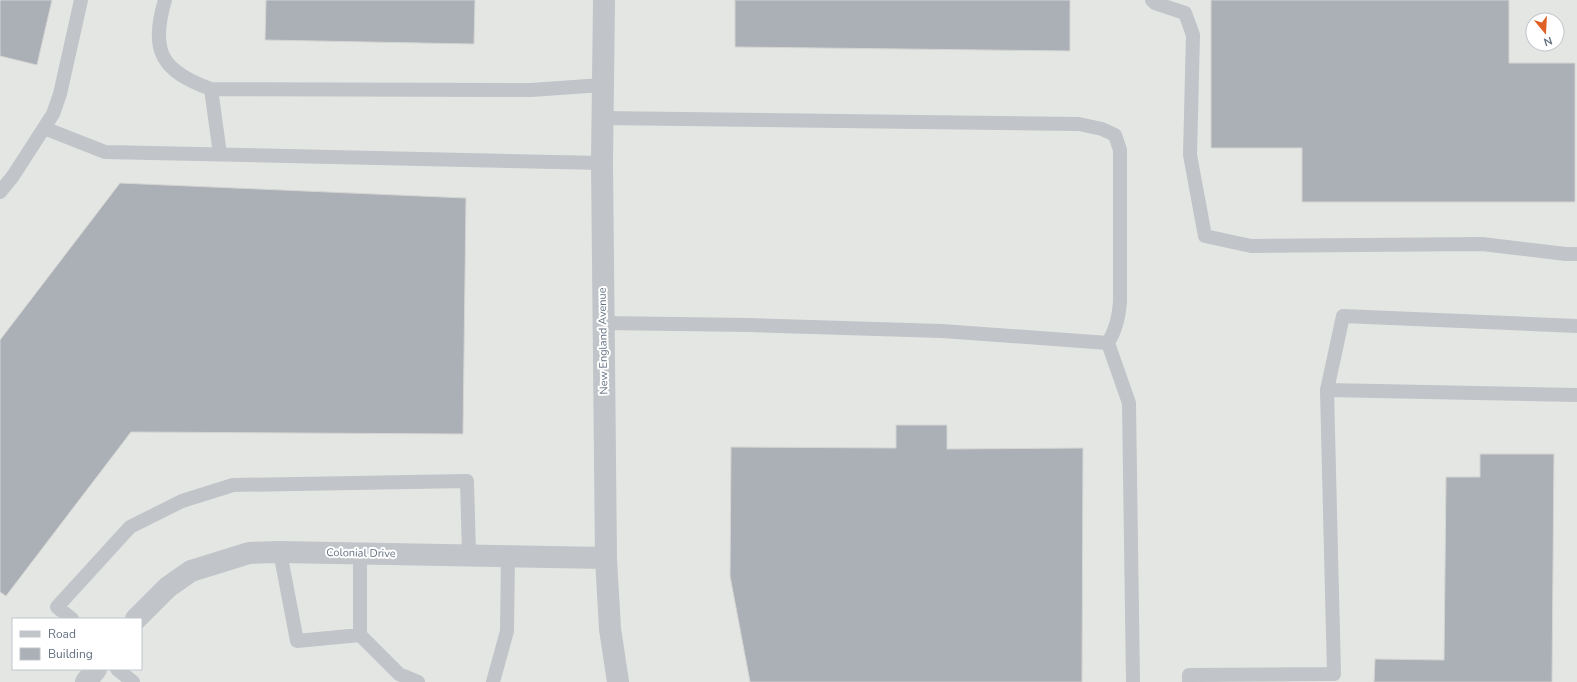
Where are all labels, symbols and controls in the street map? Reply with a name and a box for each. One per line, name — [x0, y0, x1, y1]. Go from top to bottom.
north arrow — [1525, 12, 1565, 52]
text: N — [1542, 33, 1554, 49]
street label: New England Avenue — [595, 287, 611, 395]
street label: Colonial Drive — [326, 545, 396, 561]
legend — [12, 618, 142, 670]
text: Road — [48, 626, 76, 642]
text: Building — [48, 646, 93, 662]

